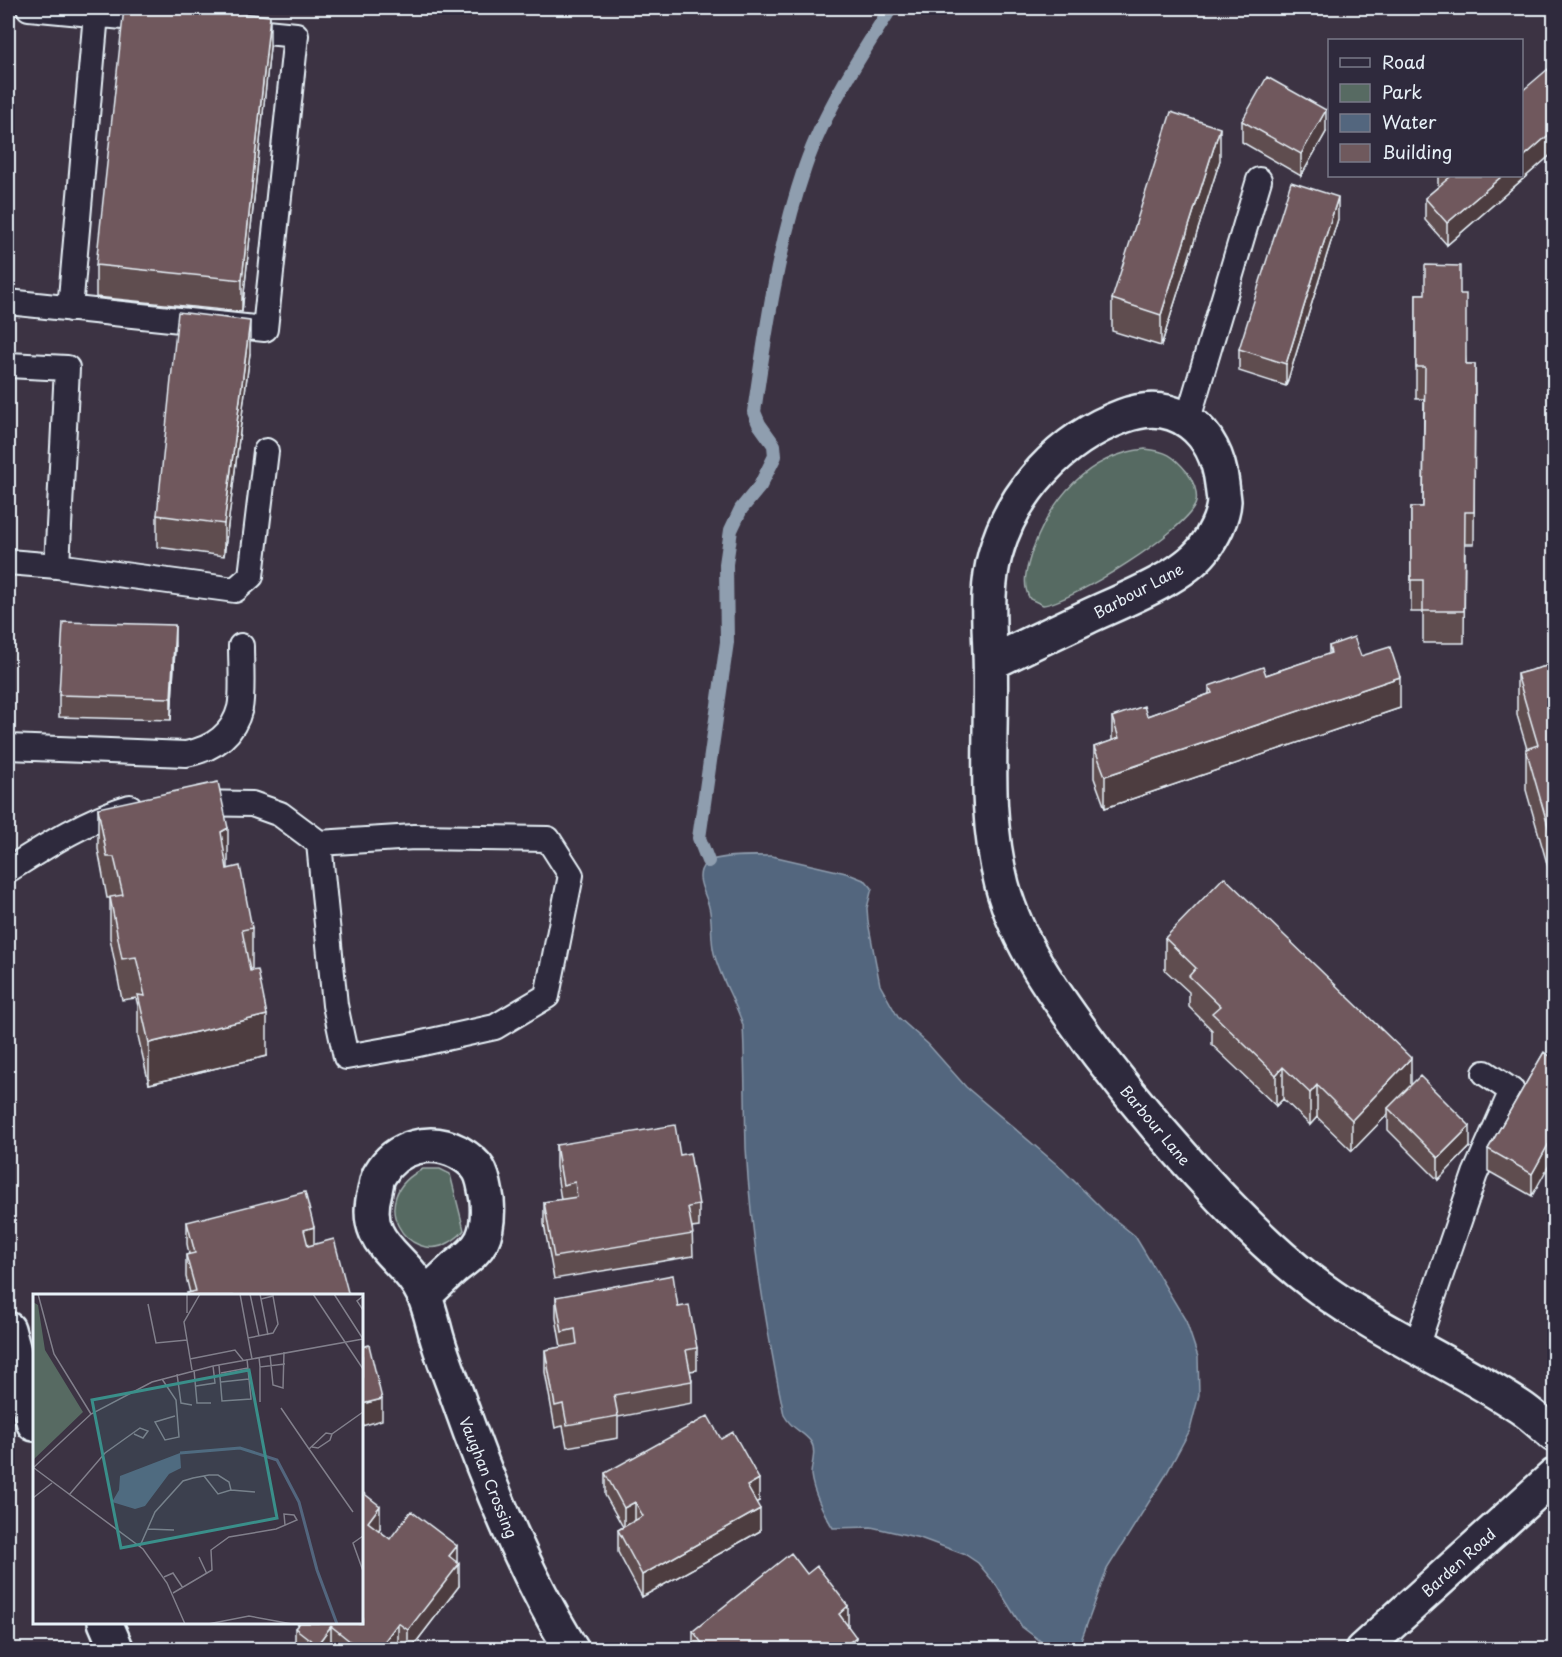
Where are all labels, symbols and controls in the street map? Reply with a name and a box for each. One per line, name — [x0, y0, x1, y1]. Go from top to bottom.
legend — [1328, 39, 1523, 177]
text: Road — [1382, 48, 1426, 75]
text: Park — [1382, 78, 1422, 105]
text: Water — [1382, 108, 1437, 135]
text: Building — [1382, 138, 1452, 165]
street label: Barbour Lane — [1089, 557, 1187, 623]
street label: Barbour Lane — [1115, 1080, 1197, 1170]
inset map — [33, 1294, 363, 1624]
street label: Vaughan Crossing — [454, 1413, 524, 1541]
street label: Barden Road — [1416, 1522, 1500, 1602]

